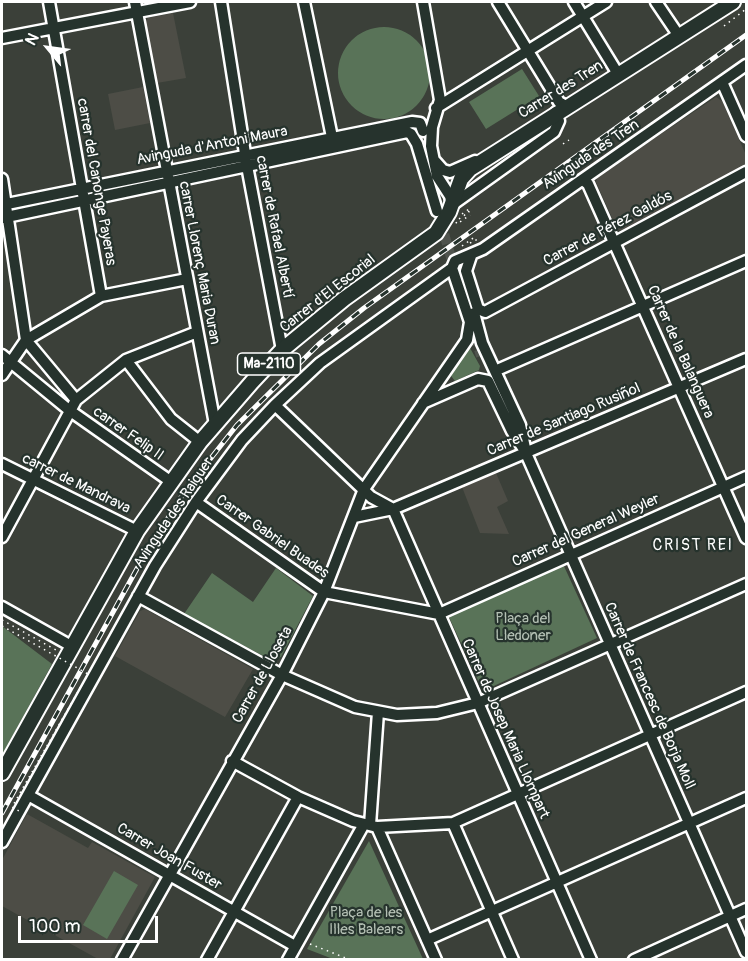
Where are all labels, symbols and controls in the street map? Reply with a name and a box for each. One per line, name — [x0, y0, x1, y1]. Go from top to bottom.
north arrow — [18, 18, 78, 78]
text: N — [21, 30, 44, 49]
street label: Carrer des Tren — [516, 57, 606, 123]
street label: carrer del Canonge Payeras — [72, 97, 120, 267]
street label: Avinguda des Tren — [539, 116, 643, 194]
street label: Avinguda d'Antoni Maura — [135, 123, 289, 169]
street label: carrer de Rafael Albertí — [251, 154, 297, 300]
street label: carrer Llorenç Maria Duran — [174, 180, 224, 346]
street label: Carrer de Pérez Galdós — [541, 187, 675, 271]
street label: Carrer d'El Escorial — [277, 251, 379, 337]
street label: Carrer de la Balanguera — [643, 283, 717, 421]
road number: Ma-2110 — [238, 353, 300, 375]
street label: Carrer de Santiago Rusiñol — [485, 380, 643, 460]
street label: carrer Felip II — [89, 403, 167, 465]
street label: carrer de Mandrava — [19, 450, 133, 518]
street label: Avinguda des Raiguer — [130, 454, 218, 572]
street label: Carrer del General Weyler — [510, 490, 662, 572]
street label: Carrer Gabriel Buades — [212, 491, 332, 583]
district label: CRIST REI — [653, 536, 733, 556]
street label: Carrer de Francesc de Borja Moll — [600, 600, 698, 792]
park label: Plaça del Lledoner — [495, 610, 551, 645]
street label: Carrer de Lloseta — [229, 623, 297, 727]
street label: Carrer de Josep Maria Llompart — [457, 636, 553, 822]
street label: Carrer Joan Fuster — [113, 820, 225, 894]
scale bar — [21, 904, 160, 942]
park label: Plaça de les Illes Balears — [329, 904, 403, 939]
text: 100 m — [29, 915, 81, 938]

